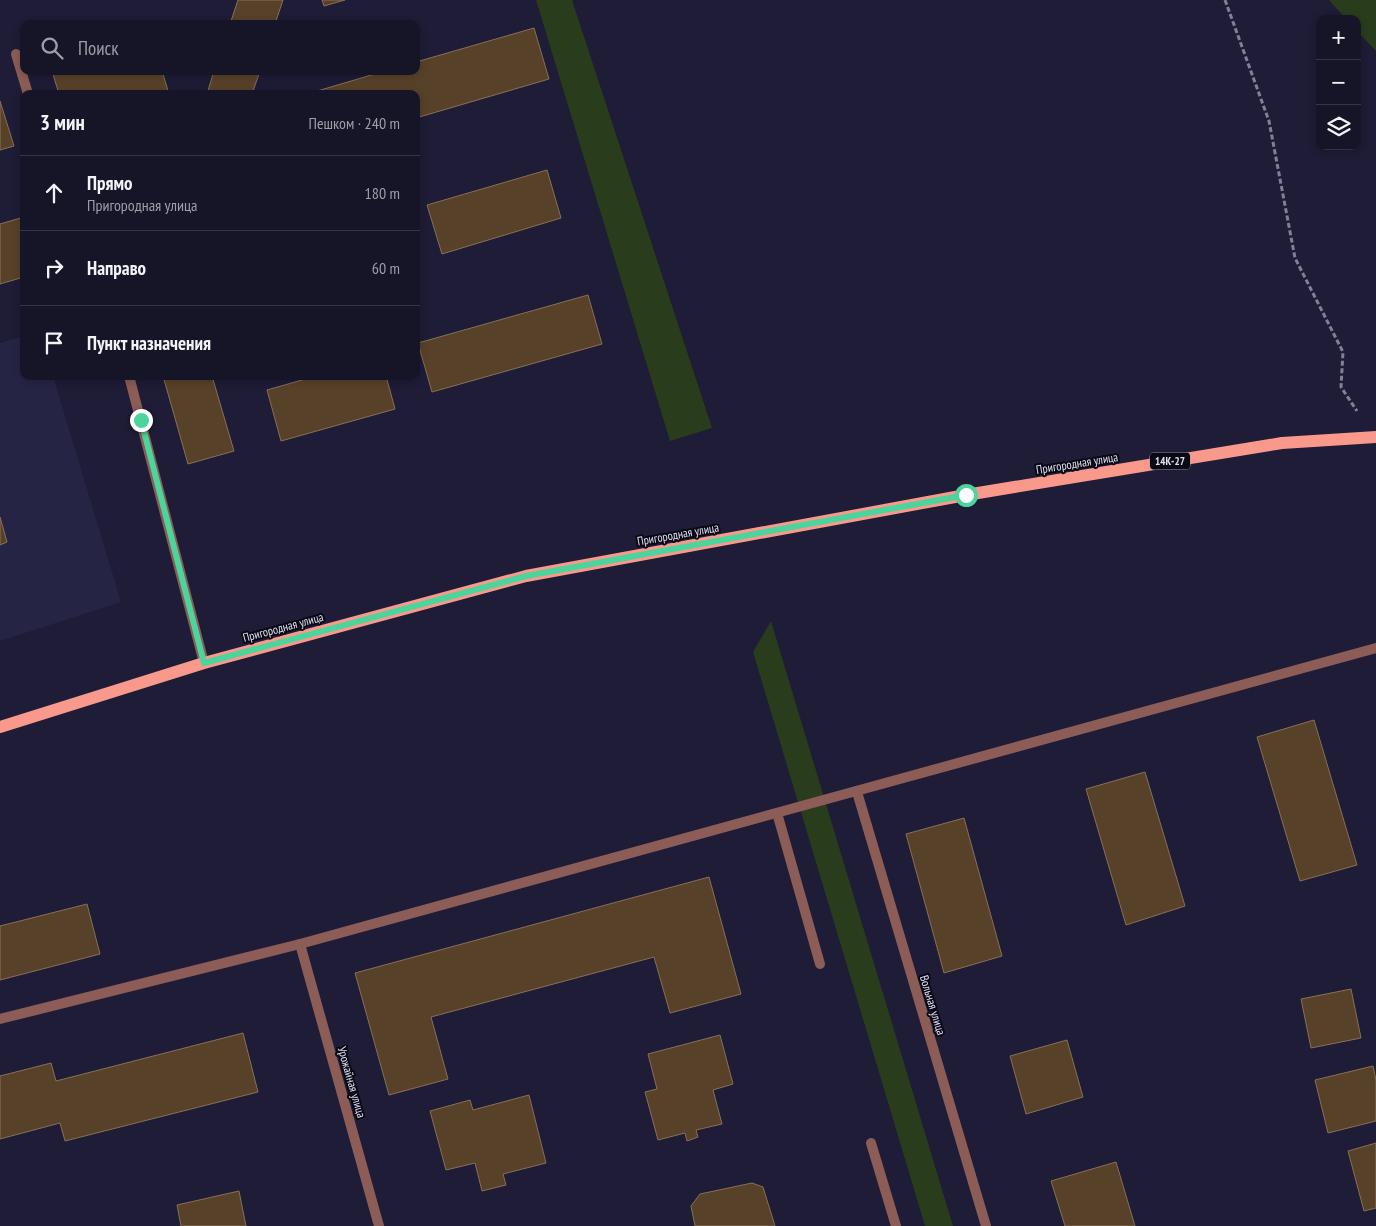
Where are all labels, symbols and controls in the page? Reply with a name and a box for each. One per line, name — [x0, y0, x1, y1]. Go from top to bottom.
map controls — [1316, 15, 1361, 150]
button: + — [1316, 15, 1361, 60]
search box — [20, 20, 420, 75]
icon: search — [38, 34, 66, 62]
text: Поиск — [78, 36, 119, 60]
button: − — [1316, 60, 1361, 105]
button: layers — [1316, 105, 1361, 150]
text: 3 мин — [40, 109, 85, 136]
text: Пешком · 240 m — [309, 113, 400, 133]
text: Прямо — [87, 171, 132, 195]
icon: ahead — [40, 179, 68, 207]
text: 180 m — [365, 183, 400, 203]
text: Пригородная улица — [87, 195, 197, 215]
icon: right — [40, 254, 68, 282]
text: Направо — [87, 256, 146, 280]
text: 60 m — [372, 258, 400, 278]
icon: arrive — [40, 329, 68, 357]
text: Пункт назначения — [87, 331, 211, 355]
route end — [130, 409, 153, 432]
street label: Пригородная улица — [1035, 449, 1119, 477]
road number: 14К-27 — [1150, 452, 1190, 470]
route start — [955, 484, 978, 507]
street label: Пригородная улица — [636, 519, 720, 549]
street label: Пригородная улица — [241, 609, 325, 645]
street label: Вольная улица — [917, 973, 949, 1037]
street label: Урожайная улица — [335, 1045, 369, 1120]

